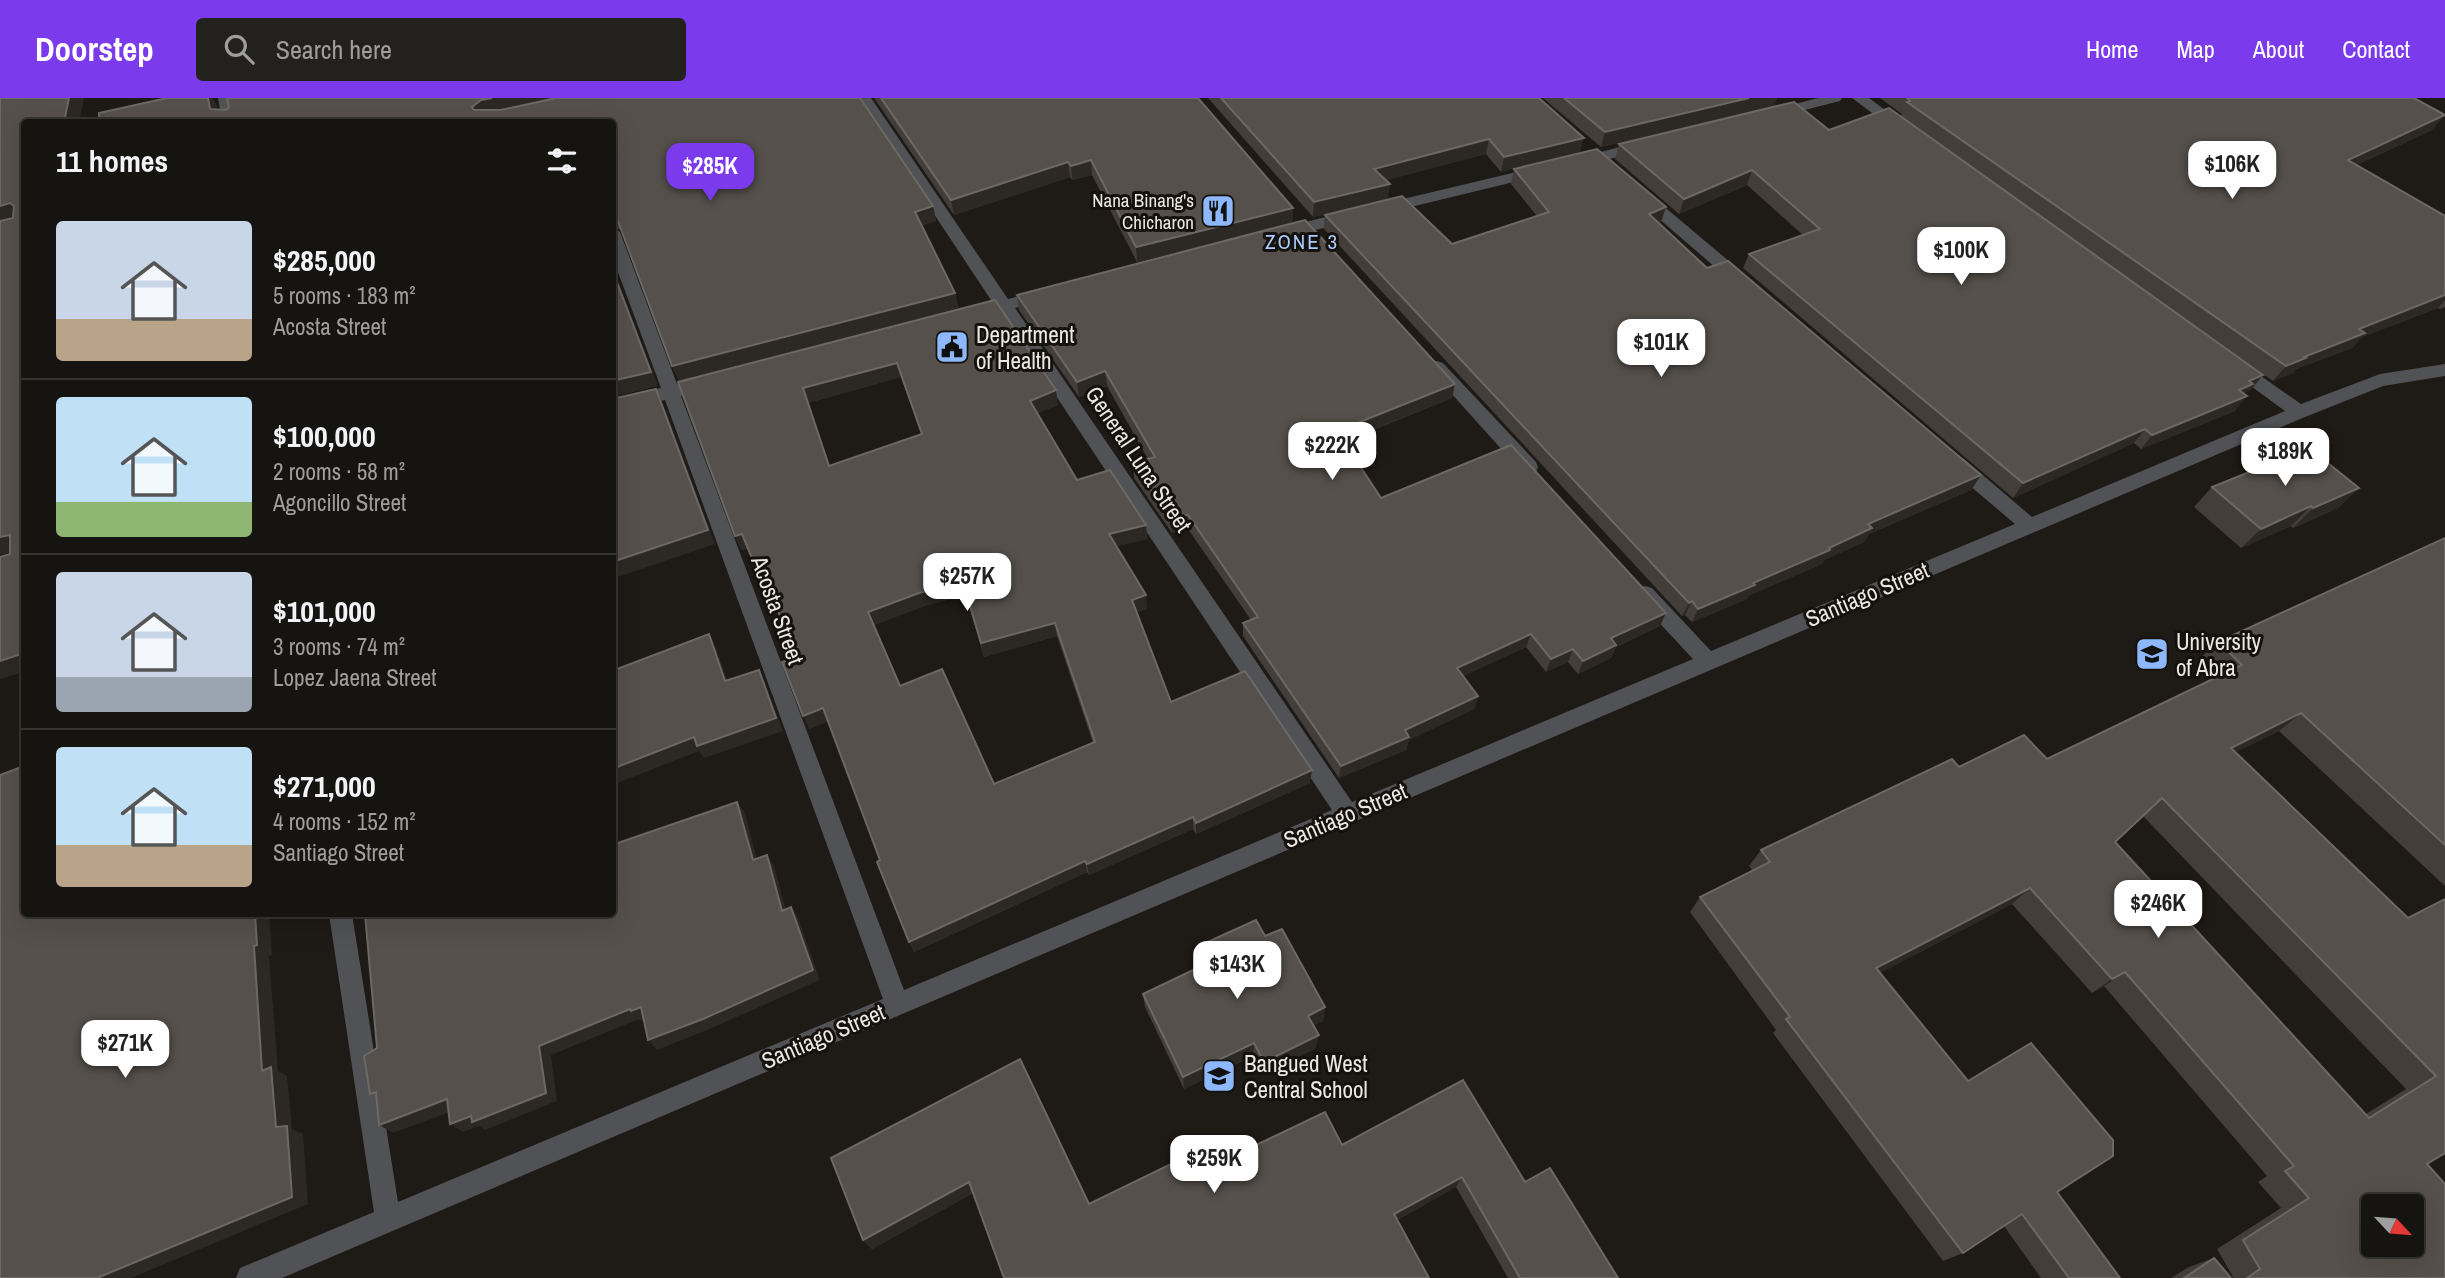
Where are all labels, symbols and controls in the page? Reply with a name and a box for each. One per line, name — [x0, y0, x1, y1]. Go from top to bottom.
search box — [196, 18, 686, 81]
text: Doorstep — [35, 27, 154, 71]
icon: search — [220, 30, 258, 68]
text: Search here — [276, 32, 392, 67]
text: Home — [2086, 33, 2138, 65]
text: Map — [2176, 33, 2215, 65]
text: About — [2253, 33, 2304, 65]
text: Contact — [2342, 33, 2410, 65]
text: 11 homes — [56, 141, 168, 181]
pin: $106K — [2183, 141, 2281, 201]
icon: filters — [543, 142, 581, 180]
pin: $285K — [661, 144, 759, 203]
text: $106K — [2204, 148, 2260, 179]
text: $285K — [682, 150, 738, 181]
place label: Nana Binang's Chicharon — [1092, 187, 1194, 235]
restaurant icon: Nana Binang's Chicharon — [1199, 192, 1237, 230]
district label: ZONE 3 — [1265, 227, 1339, 256]
pin: $100K — [1912, 228, 2010, 287]
text: $100K — [1933, 234, 1989, 265]
text: $285,000 — [273, 240, 376, 280]
icon: home — [112, 249, 196, 333]
text: 5 rooms · 183 m² — [273, 280, 416, 311]
text: Acosta Street — [273, 311, 386, 342]
place label: Department of Health — [976, 319, 1075, 376]
pin: $101K — [1612, 320, 1710, 379]
text: $101K — [1633, 326, 1689, 357]
public building icon: Department of Health — [933, 328, 971, 366]
street label: General Luna Street — [1079, 380, 1199, 538]
text: $100,000 — [273, 416, 376, 456]
pin: $222K — [1283, 422, 1381, 482]
icon: home — [112, 425, 196, 509]
pin: $189K — [2236, 428, 2334, 488]
text: $222K — [1304, 429, 1360, 460]
text: $189K — [2257, 435, 2313, 466]
text: 2 rooms · 58 m² — [273, 456, 405, 487]
text: Agoncillo Street — [273, 487, 406, 518]
street label: Acosta Street — [744, 551, 812, 669]
pin: $257K — [918, 554, 1016, 613]
street label: Santiago Street — [1801, 554, 1933, 634]
text: $257K — [939, 560, 995, 591]
text: $101,000 — [273, 591, 376, 631]
icon: home — [112, 600, 196, 684]
place label: University of Abra — [2176, 626, 2261, 683]
text: 3 rooms · 74 m² — [273, 631, 405, 662]
school or university icon: University of Abra — [2133, 635, 2171, 673]
text: Lopez Jaena Street — [273, 662, 437, 693]
text: $271,000 — [273, 766, 376, 806]
icon: home — [112, 775, 196, 859]
street label: Santiago Street — [1279, 775, 1411, 855]
text: 4 rooms · 152 m² — [273, 806, 416, 837]
text: Santiago Street — [273, 837, 404, 868]
pin: $246K — [2109, 880, 2207, 940]
text: $246K — [2130, 887, 2186, 918]
pin: $143K — [1188, 942, 1286, 1001]
text: $143K — [1209, 948, 1265, 979]
street label: Santiago Street — [757, 996, 889, 1076]
pin: $271K — [76, 1020, 174, 1080]
text: $271K — [97, 1027, 153, 1058]
place label: Bangued West Central School — [1244, 1048, 1368, 1105]
school or university icon: Bangued West Central School — [1200, 1057, 1238, 1095]
pin: $259K — [1165, 1136, 1263, 1195]
text: $259K — [1186, 1142, 1242, 1173]
north arrow — [2361, 1194, 2424, 1256]
map controls — [2361, 1194, 2424, 1257]

